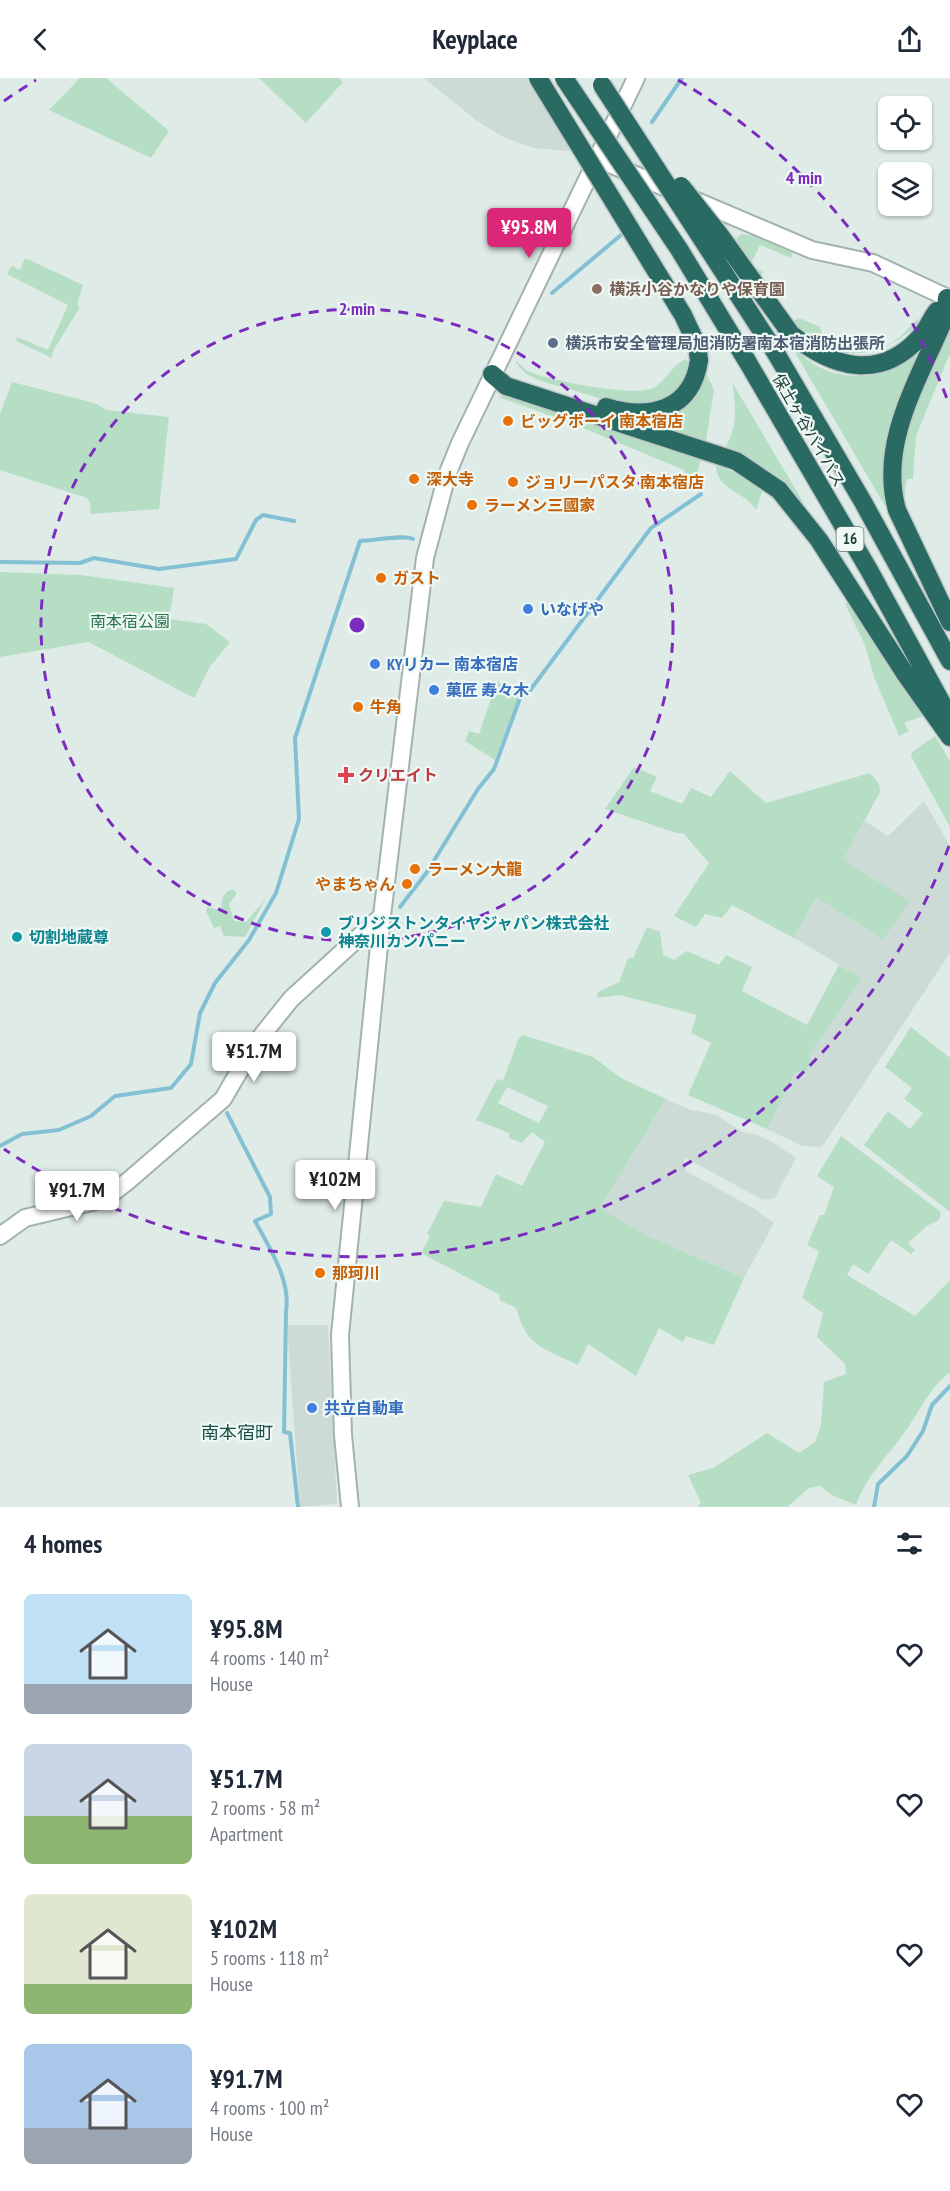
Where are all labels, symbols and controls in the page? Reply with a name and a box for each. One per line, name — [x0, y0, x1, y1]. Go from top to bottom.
text: Keyplace — [432, 22, 518, 56]
icon: back — [24, 23, 57, 56]
icon: share — [893, 23, 926, 56]
map controls — [878, 96, 932, 216]
button: locate — [878, 96, 932, 150]
button: layers — [878, 162, 932, 216]
text: 4 min — [786, 166, 822, 189]
pin: ¥95.8M — [480, 208, 578, 259]
text: ¥95.8M — [501, 214, 557, 240]
place label: 横浜小谷かなりや保育園 — [609, 279, 785, 299]
marker: 横浜小谷かなりや保育園 — [590, 282, 604, 296]
text: 2 min — [339, 297, 375, 320]
place label: 横浜市安全管理局旭消防署南本宿消防出張所 — [565, 333, 885, 353]
marker: 横浜市安全管理局旭消防署南本宿消防出張所 — [546, 336, 560, 350]
street label: 保土ヶ谷バイパス — [768, 370, 850, 490]
place label: ビッグボーイ 南本宿店 — [520, 411, 683, 431]
marker: ビッグボーイ 南本宿店 — [501, 414, 515, 428]
place label: 深大寺 — [426, 469, 474, 489]
marker: 深大寺 — [407, 472, 421, 486]
place label: ジョリーパスタ 南本宿店 — [525, 472, 704, 492]
marker: ジョリーパスタ 南本宿店 — [506, 475, 520, 489]
place label: ラーメン三國家 — [484, 495, 595, 515]
marker: ラーメン三國家 — [465, 498, 479, 512]
road number: 16 — [836, 527, 864, 551]
place label: ガスト — [393, 568, 441, 588]
marker: ガスト — [374, 571, 388, 585]
place label: いなげや — [540, 599, 604, 619]
marker: いなげや — [521, 602, 535, 616]
park label: 南本宿公園 — [90, 611, 170, 631]
centre of rings — [347, 615, 367, 635]
place label: KYリカー 南本宿店 — [387, 654, 518, 674]
marker: KYリカー 南本宿店 — [368, 657, 382, 671]
place label: 菓匠 寿々木 — [446, 680, 529, 700]
marker: 菓匠 寿々木 — [427, 683, 441, 697]
place label: 牛角 — [370, 697, 402, 717]
marker: 牛角 — [351, 700, 365, 714]
place label: クリエイト — [358, 765, 438, 785]
marker: クリエイト — [339, 768, 353, 782]
place label: ラーメン大龍 — [427, 859, 522, 879]
marker: ラーメン大龍 — [408, 862, 422, 876]
place label: やまちゃん — [315, 874, 395, 894]
marker: やまちゃん — [400, 877, 414, 891]
place label: ブリジストンタイヤジャパン株式会社 神奈川カンパニー — [338, 913, 610, 951]
marker: ブリジストンタイヤジャパン株式会社 神奈川カンパニー — [319, 925, 333, 939]
place label: 切割地蔵尊 — [29, 927, 109, 947]
marker: 切割地蔵尊 — [10, 930, 24, 944]
pin: ¥51.7M — [205, 1032, 303, 1083]
text: ¥51.7M — [226, 1038, 282, 1064]
pin: ¥102M — [293, 1160, 377, 1211]
text: ¥102M — [309, 1166, 361, 1192]
pin: ¥91.7M — [28, 1171, 126, 1222]
text: ¥91.7M — [49, 1177, 105, 1203]
place label: 那珂川 — [332, 1263, 380, 1283]
marker: 那珂川 — [313, 1266, 327, 1280]
place label: 共立自動車 — [324, 1398, 404, 1418]
marker: 共立自動車 — [305, 1401, 319, 1415]
district label: 南本宿町 — [201, 1421, 273, 1444]
text: 4 homes — [24, 1527, 102, 1560]
icon: filters — [893, 1527, 926, 1560]
text: ¥95.8M — [210, 1612, 283, 1645]
icon: home — [72, 1618, 144, 1690]
icon: heart — [893, 1638, 926, 1671]
text: 4 rooms · 140 m² — [210, 1645, 329, 1671]
text: House — [210, 1671, 253, 1697]
text: ¥51.7M — [210, 1762, 283, 1795]
icon: home — [72, 1768, 144, 1840]
icon: heart — [893, 1788, 926, 1821]
text: 2 rooms · 58 m² — [210, 1795, 320, 1821]
text: Apartment — [210, 1821, 283, 1847]
text: ¥102M — [210, 1912, 277, 1945]
icon: home — [72, 1918, 144, 1990]
icon: heart — [893, 1938, 926, 1971]
text: 5 rooms · 118 m² — [210, 1945, 329, 1971]
text: House — [210, 1971, 253, 1997]
text: ¥91.7M — [210, 2062, 283, 2095]
icon: home — [72, 2068, 144, 2140]
icon: heart — [893, 2088, 926, 2121]
text: 4 rooms · 100 m² — [210, 2095, 329, 2121]
text: House — [210, 2121, 253, 2147]

